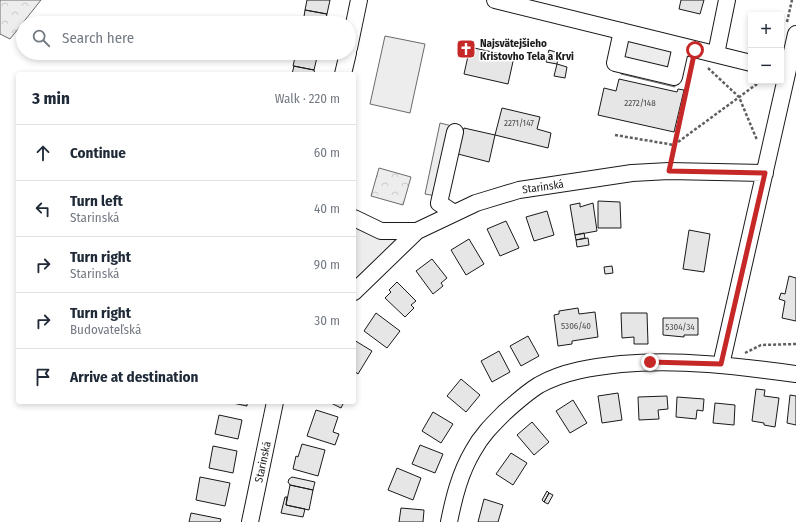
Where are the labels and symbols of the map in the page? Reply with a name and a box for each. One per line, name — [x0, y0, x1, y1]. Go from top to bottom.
place label: Najsvätejšieho Kristovho Tela a Krvi — [480, 37, 574, 63]
church icon: Najsvätejšieho Kristovho Tela a Krvi — [455, 38, 477, 60]
route start — [686, 41, 704, 59]
house number: 2272/148 — [624, 98, 656, 108]
house number: 2271/147 — [504, 118, 534, 128]
street label: Starinská — [521, 178, 565, 196]
house number: 5306/40 — [561, 321, 591, 331]
house number: 5304/34 — [665, 322, 695, 332]
route end — [641, 353, 659, 371]
street label: Starinská — [252, 440, 274, 484]

